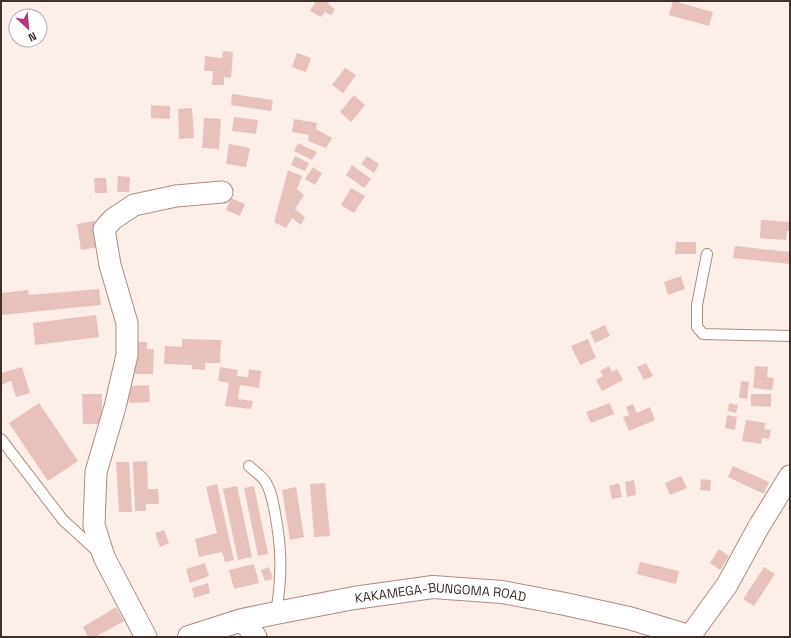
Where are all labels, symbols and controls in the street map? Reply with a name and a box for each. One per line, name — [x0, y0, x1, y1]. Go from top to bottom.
north arrow — [8, 8, 48, 48]
text: N — [26, 29, 39, 45]
street label: KAKAMEGA-BUNGOMA ROAD — [354, 579, 528, 607]

